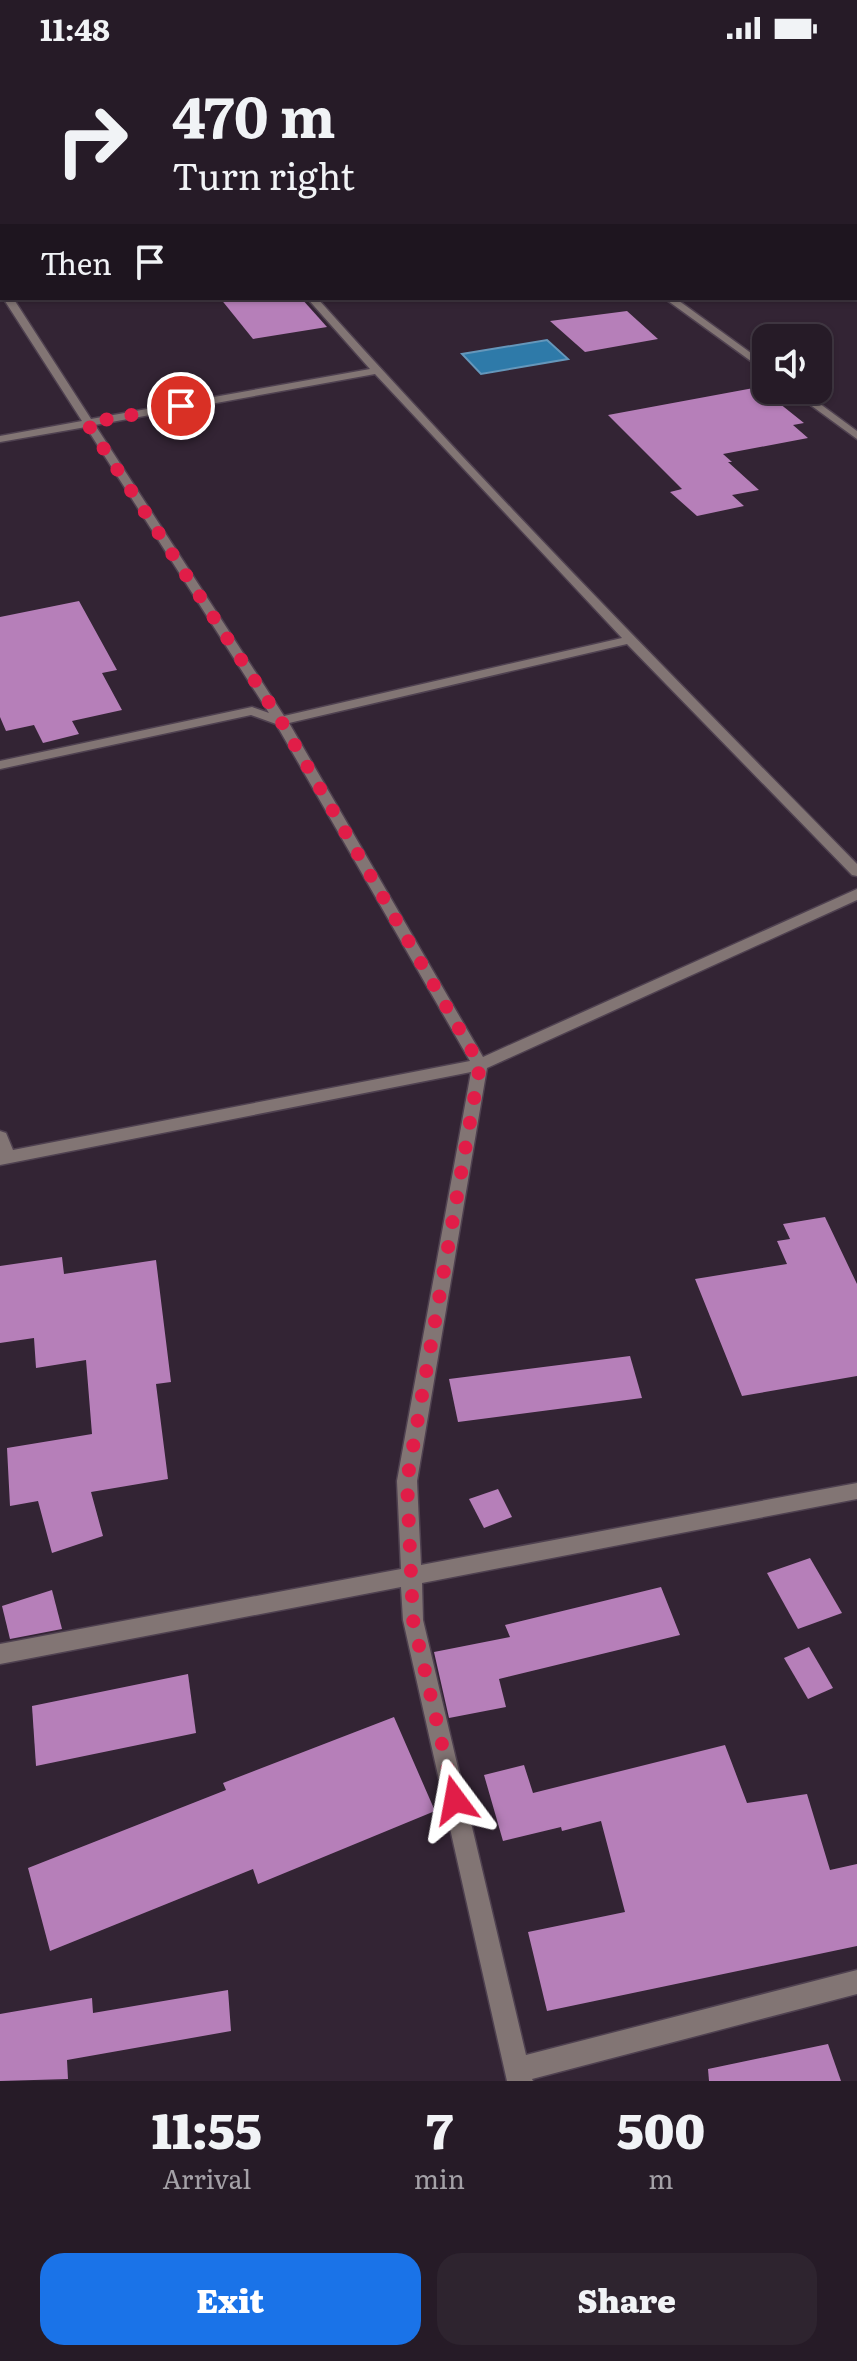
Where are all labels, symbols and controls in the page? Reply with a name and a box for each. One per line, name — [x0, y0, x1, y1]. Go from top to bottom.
text: 11:48 — [40, 6, 110, 50]
text: 470 m — [172, 72, 336, 155]
icon: right — [40, 88, 144, 192]
text: Turn right — [172, 148, 355, 201]
text: Then — [40, 240, 112, 284]
icon: arrive — [128, 240, 172, 284]
map controls — [752, 324, 832, 404]
button: sound — [752, 324, 832, 404]
pin — [147, 372, 215, 440]
icon: arrive — [159, 384, 203, 428]
position arrow — [413, 1758, 497, 1842]
text: 11:55 — [152, 2093, 262, 2164]
text: 7 — [426, 2093, 453, 2164]
text: 500 — [617, 2093, 705, 2164]
text: Arrival — [163, 2158, 251, 2197]
text: min — [414, 2158, 465, 2197]
text: m — [648, 2158, 674, 2197]
button: Exit — [40, 2253, 421, 2345]
button: Share — [437, 2253, 817, 2345]

